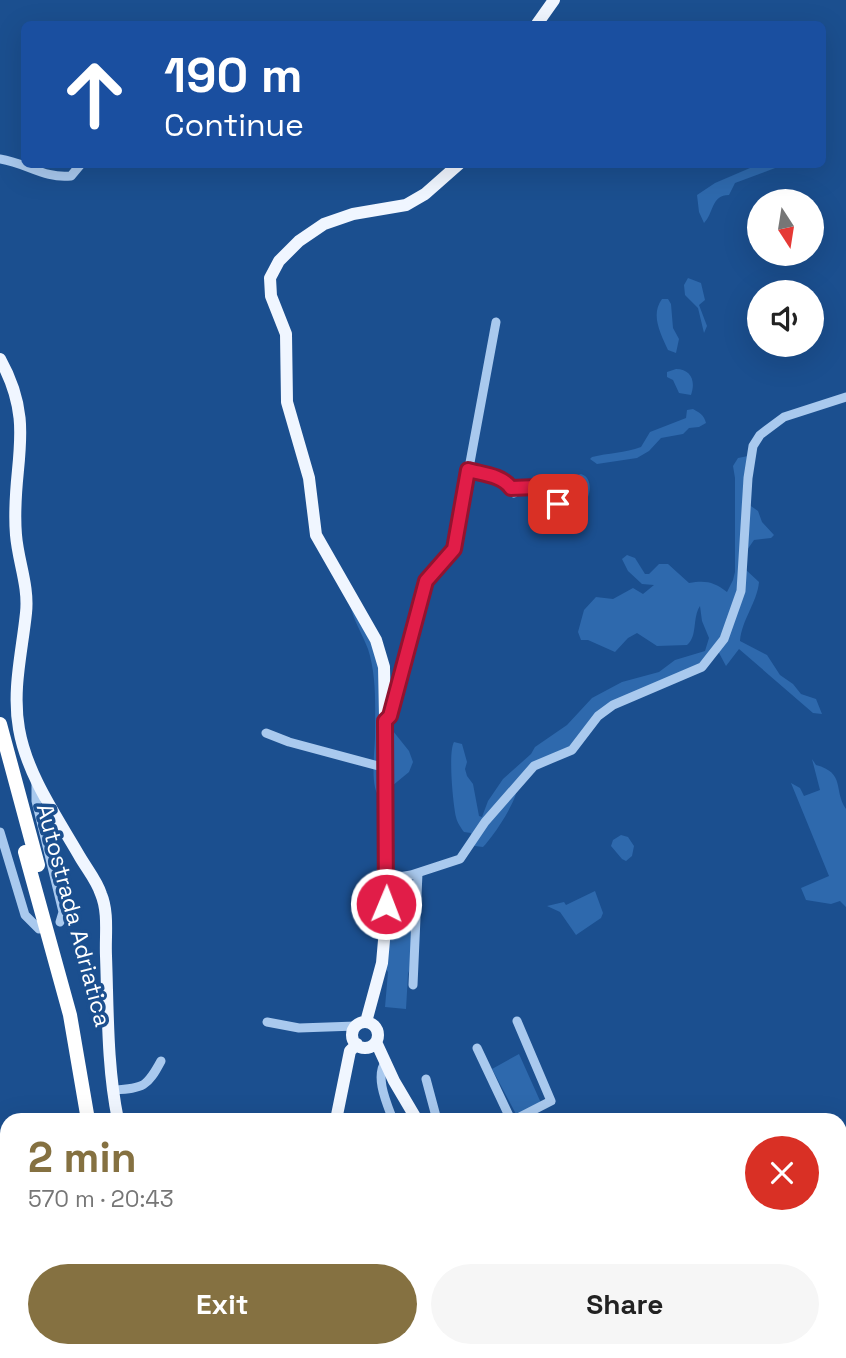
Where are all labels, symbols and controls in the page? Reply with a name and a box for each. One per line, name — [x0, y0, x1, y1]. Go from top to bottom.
text: 190 m — [164, 44, 302, 106]
icon: ahead — [49, 49, 140, 140]
text: Continue — [164, 105, 304, 145]
north arrow — [747, 189, 824, 266]
map controls — [747, 189, 824, 357]
button: sound — [747, 280, 824, 357]
pin — [528, 474, 588, 534]
icon: arrive — [539, 485, 577, 523]
street label: Autostrada Adriatica — [30, 800, 118, 1030]
position arrow — [349, 867, 423, 941]
text: 2 min — [28, 1131, 137, 1184]
button: close — [745, 1136, 819, 1210]
text: 570 m · 20:43 — [28, 1184, 174, 1214]
button: Exit — [28, 1264, 417, 1344]
button: Share — [431, 1264, 819, 1344]

